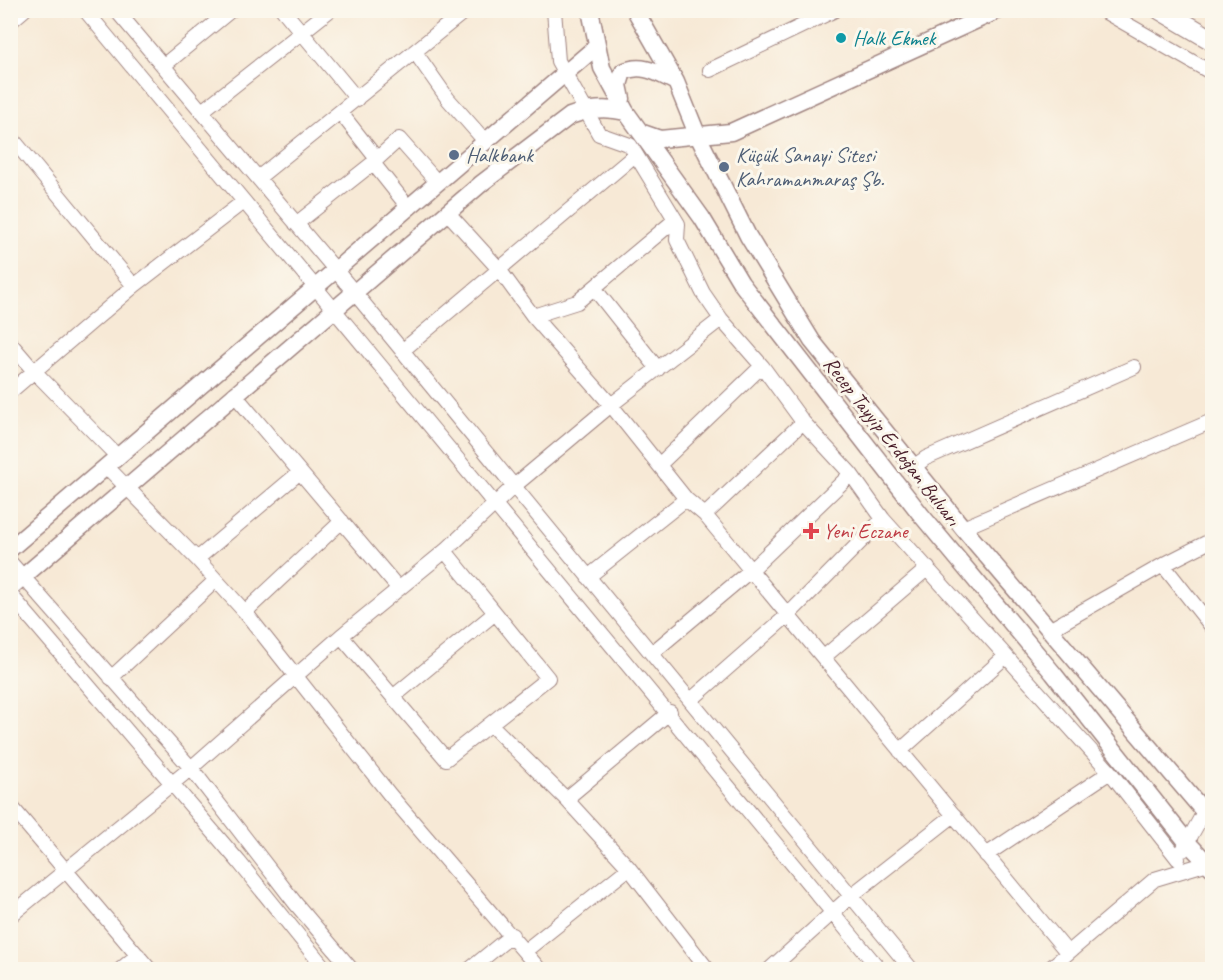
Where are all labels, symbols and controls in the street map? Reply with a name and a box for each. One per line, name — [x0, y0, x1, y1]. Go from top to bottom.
place label: Halk Ekmek — [853, 25, 937, 51]
marker: Halk Ekmek — [834, 31, 848, 45]
place label: Halkbank — [466, 142, 534, 168]
place label: Küçük Sanayi Sitesi Kahramanmaraş Şb. — [736, 142, 885, 192]
marker: Halkbank — [447, 148, 461, 162]
marker: Küçük Sanayi Sitesi Kahramanmaraş Şb. — [717, 160, 731, 174]
street label: Recep Tayyip Erdoğan Bulvarı — [818, 351, 967, 532]
place label: Yeni Eczane — [823, 518, 910, 544]
marker: Yeni Eczane — [804, 524, 818, 538]

